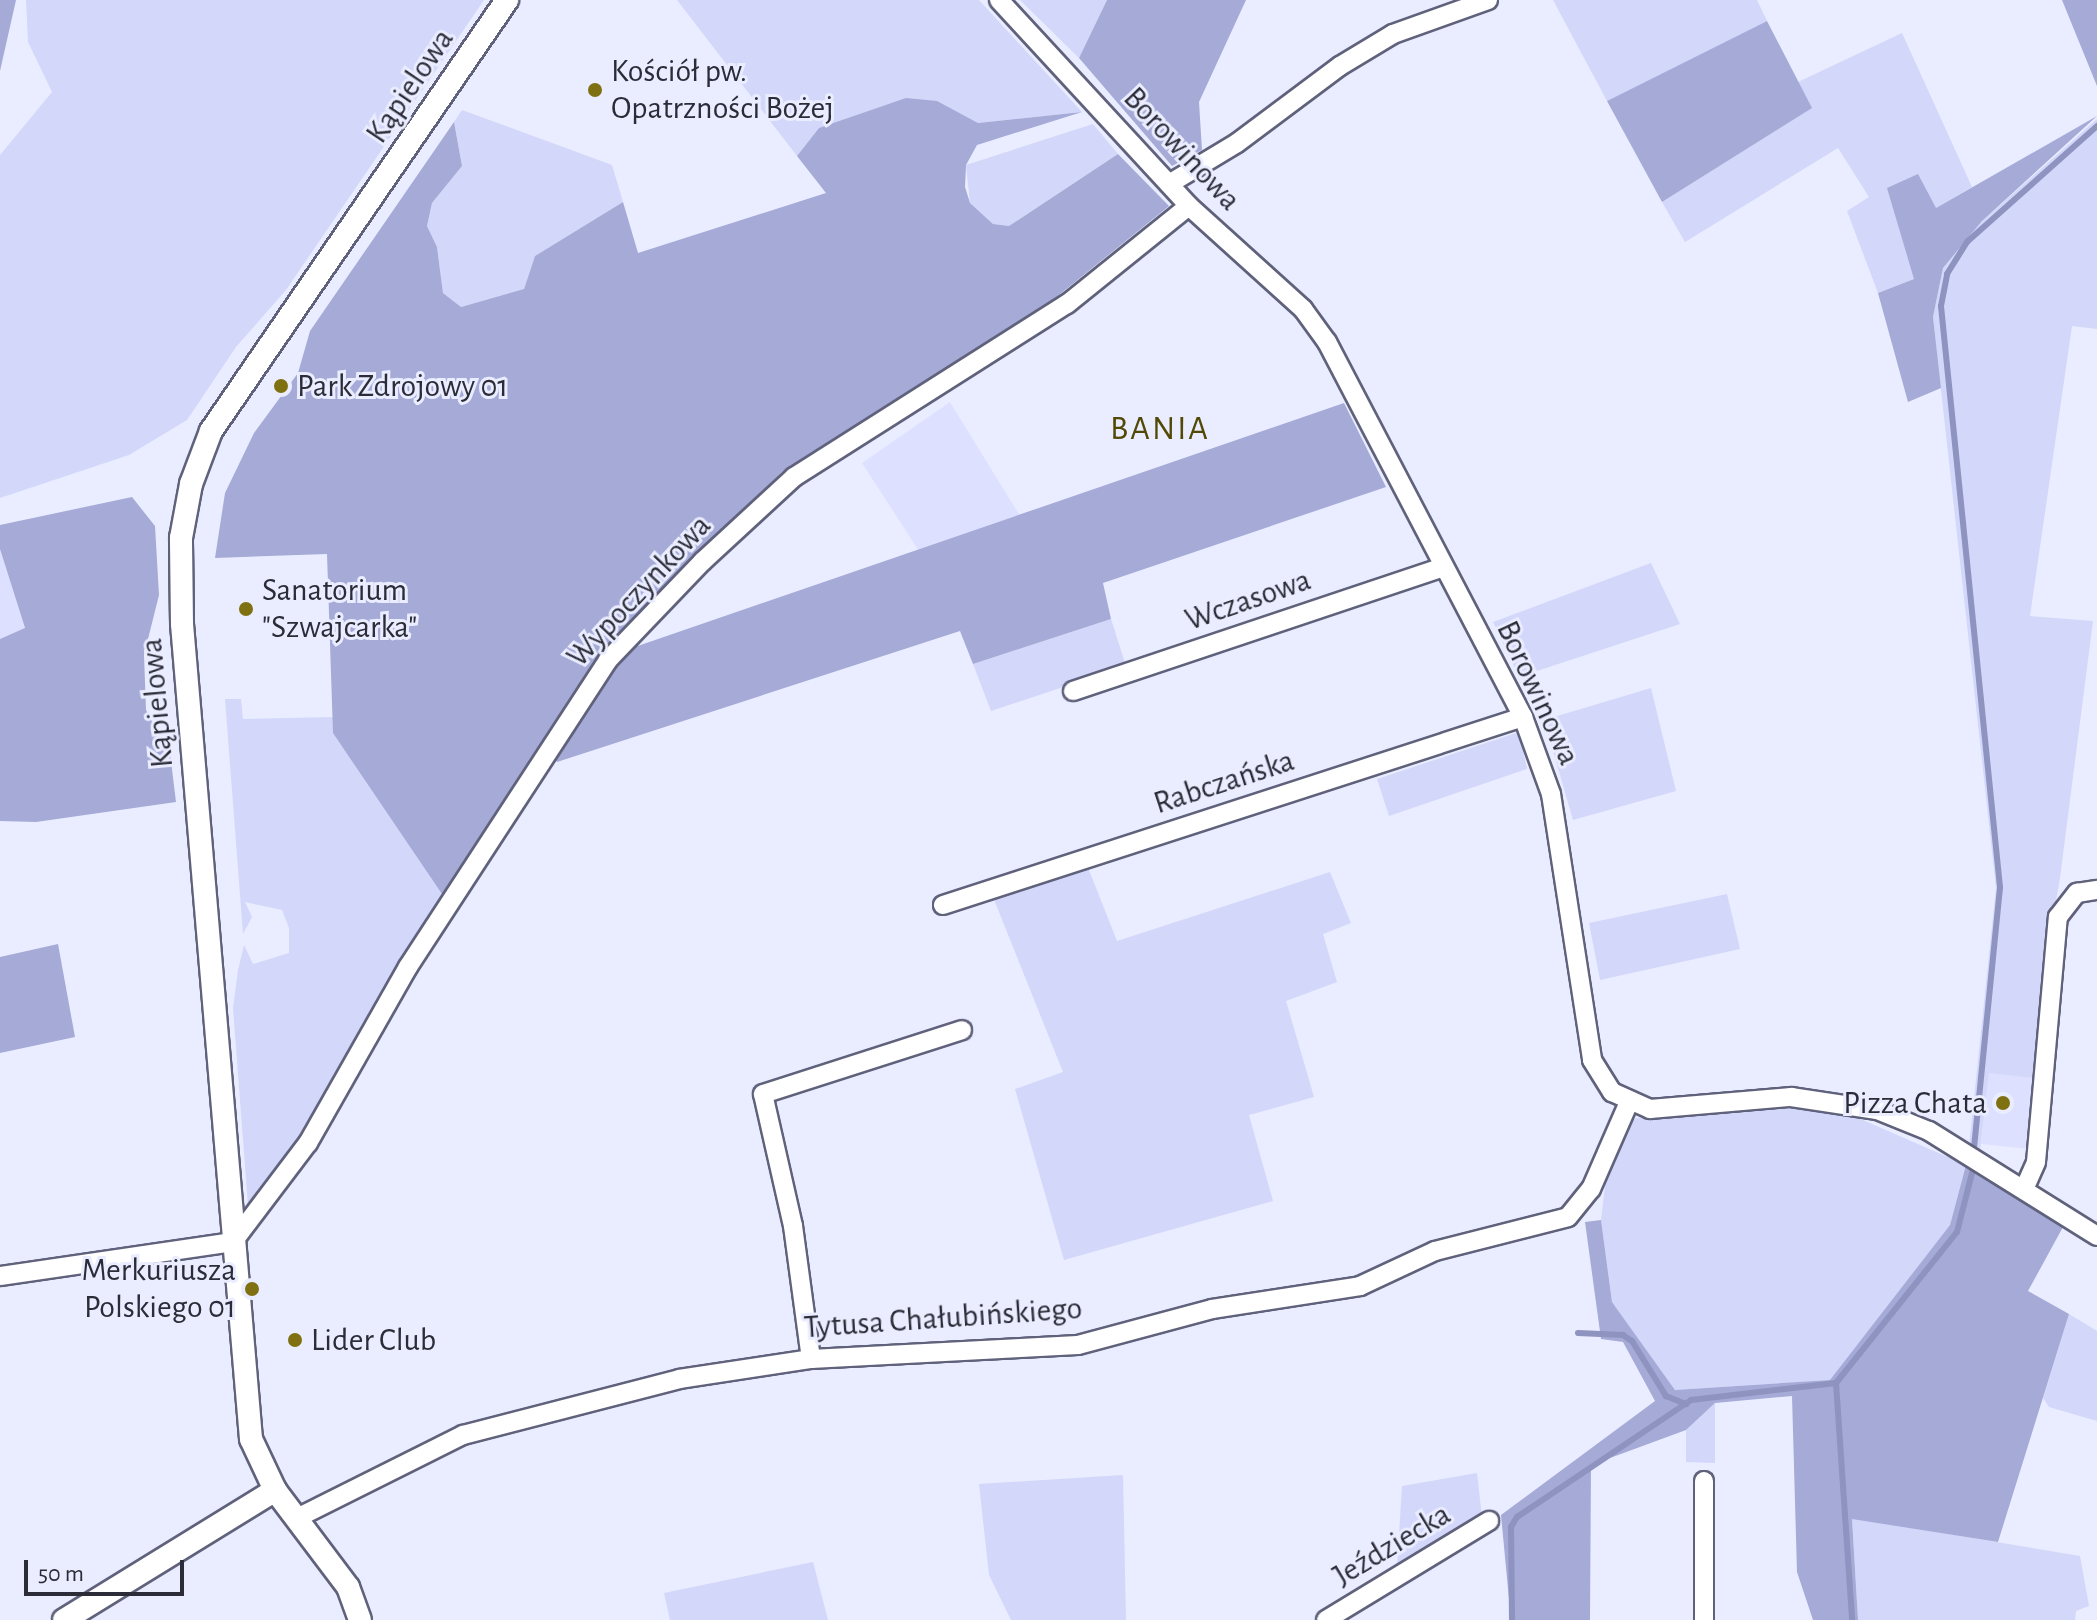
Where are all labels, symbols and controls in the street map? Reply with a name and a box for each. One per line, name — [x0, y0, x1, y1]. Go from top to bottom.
street label: Kąpielowa — [358, 21, 462, 151]
place label: Kościół pw. Opatrzności Bożej — [611, 53, 834, 128]
street label: Borowinowa — [1115, 79, 1249, 219]
marker: Kościół pw. Opatrzności Bożej — [586, 81, 604, 99]
place label: Park Zdrojowy 01 — [297, 367, 508, 405]
marker: Park Zdrojowy 01 — [272, 377, 290, 395]
district label: BANIA — [1110, 410, 1210, 450]
street label: Wypoczynkowa — [559, 507, 719, 675]
street label: Wczasowa — [1180, 561, 1316, 639]
place label: Sanatorium "Szwajcarka" — [262, 572, 417, 647]
marker: Sanatorium "Szwajcarka" — [237, 600, 255, 618]
street label: Borowinowa — [1488, 615, 1588, 771]
street label: Kąpielowa — [132, 637, 182, 769]
street label: Rabczańska — [1149, 741, 1299, 823]
place label: Pizza Chata — [1843, 1084, 1987, 1122]
marker: Pizza Chata — [1994, 1094, 2012, 1112]
place label: Merkuriusza Polskiego 01 — [81, 1252, 236, 1327]
marker: Merkuriusza Polskiego 01 — [243, 1280, 261, 1298]
street label: Tytusa Chałubińskiego — [803, 1289, 1083, 1347]
place label: Lider Club — [311, 1321, 436, 1359]
marker: Lider Club — [286, 1331, 304, 1349]
street label: Jeździecka — [1326, 1495, 1458, 1595]
scale bar — [28, 1544, 188, 1594]
text: 50 m — [38, 1562, 84, 1586]

